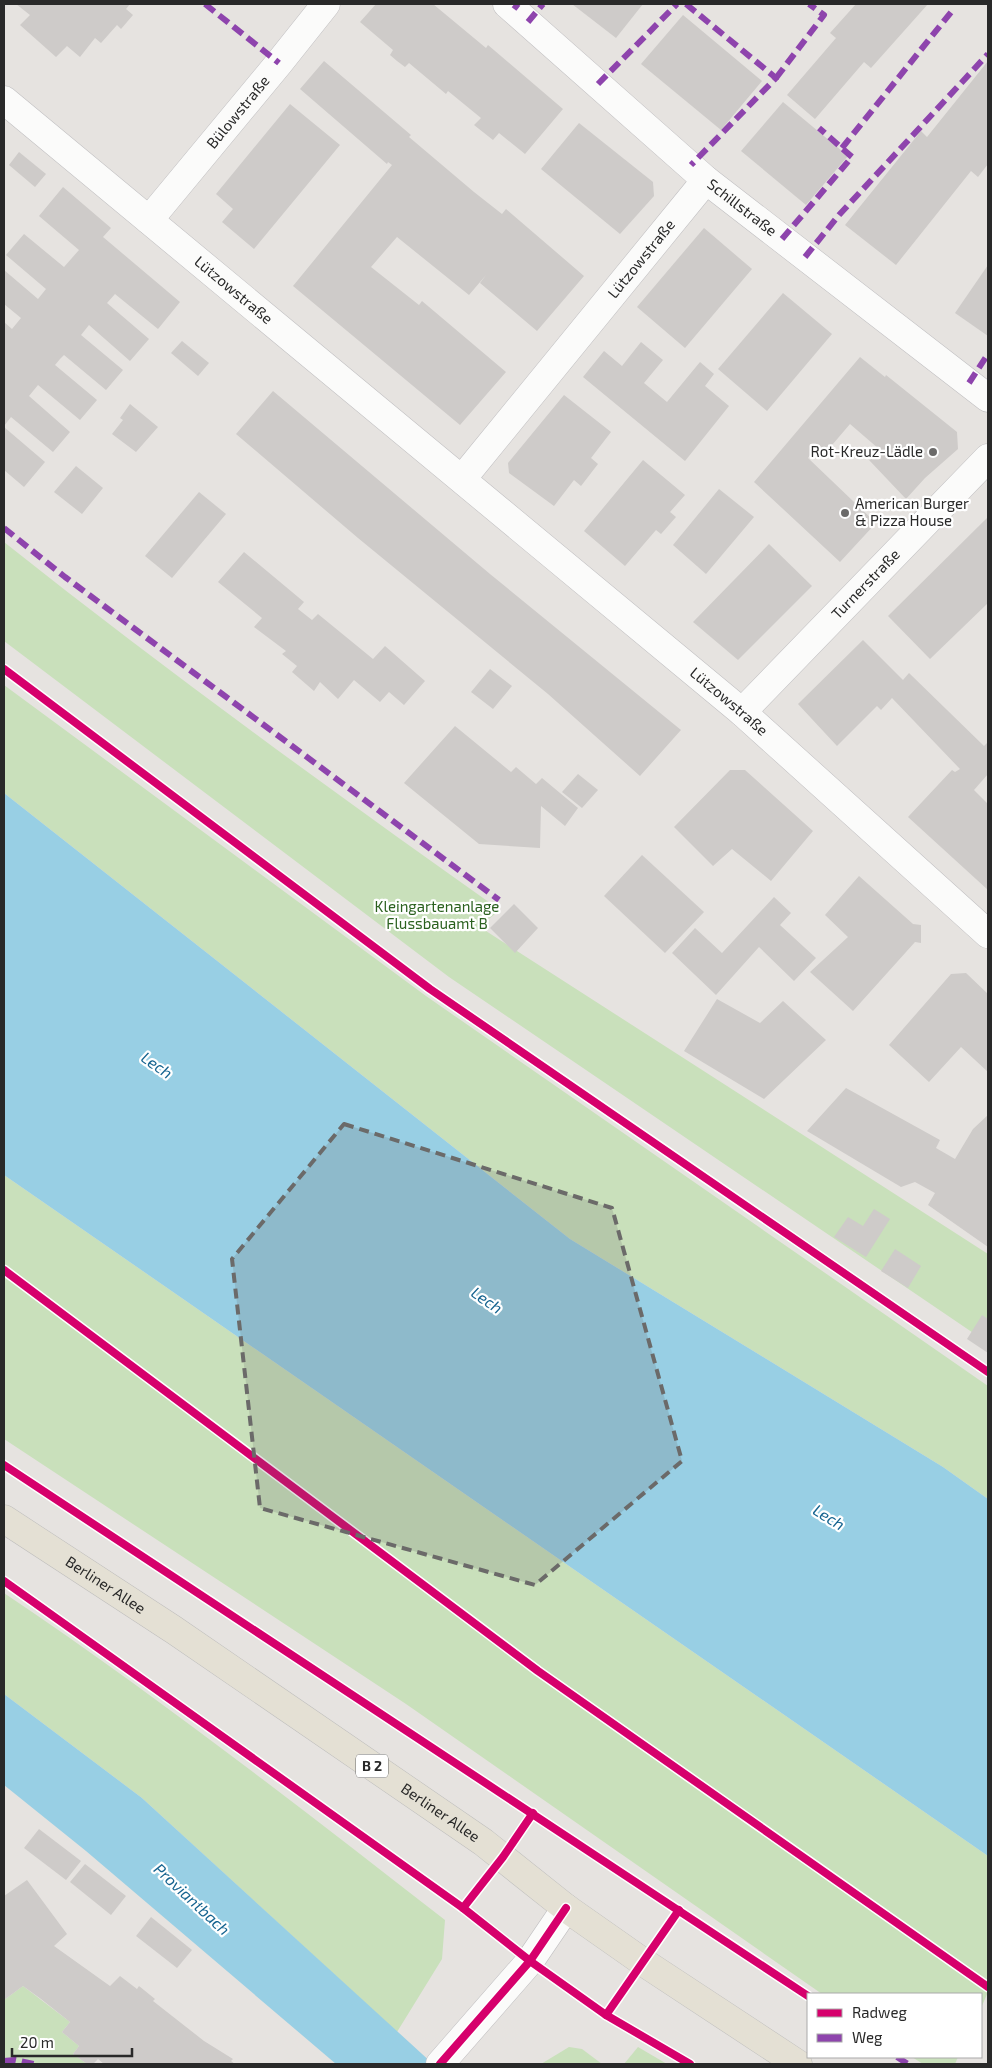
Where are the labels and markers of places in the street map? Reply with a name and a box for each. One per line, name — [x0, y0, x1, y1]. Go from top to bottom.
place label: Rot-Kreuz-Lädle — [810, 442, 923, 460]
marker: Rot-Kreuz-Lädle — [927, 446, 939, 458]
place label: American Burger & Pizza House — [855, 494, 969, 529]
marker: American Burger & Pizza House — [839, 507, 851, 519]

